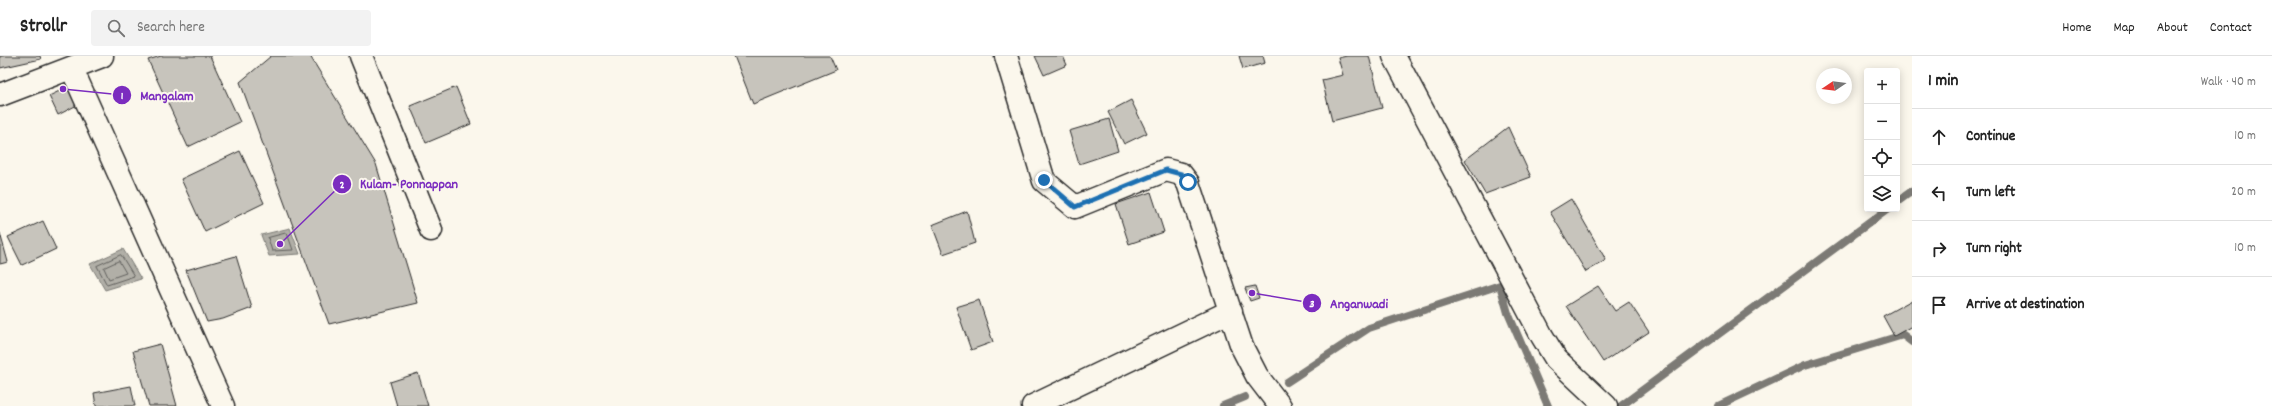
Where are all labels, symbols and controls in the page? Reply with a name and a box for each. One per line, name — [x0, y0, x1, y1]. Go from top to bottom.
search box — [91, 10, 371, 46]
text: Strollr — [20, 14, 67, 41]
icon: search — [105, 17, 127, 39]
text: Search here — [137, 17, 205, 39]
text: Home — [2062, 18, 2091, 38]
text: Map — [2113, 18, 2135, 38]
text: About — [2157, 18, 2188, 38]
text: Contact — [2210, 18, 2252, 38]
north arrow — [1816, 68, 1852, 104]
map controls — [1864, 68, 1900, 212]
button: + — [1864, 68, 1900, 104]
text: 1 min — [1928, 70, 1958, 94]
text: Walk · 40 m — [2201, 73, 2256, 92]
callout: Mangalam — [112, 82, 202, 108]
text: Mangalam — [140, 87, 194, 107]
text: 1 — [121, 88, 124, 105]
button: − — [1864, 104, 1900, 140]
icon: ahead — [1928, 126, 1950, 148]
text: Continue — [1966, 126, 2015, 148]
text: 10 m — [2234, 127, 2256, 146]
button: locate — [1864, 140, 1900, 176]
callout: Kulam- Ponnappan — [332, 171, 466, 197]
route end — [1035, 171, 1053, 189]
route start — [1179, 173, 1197, 191]
text: Kulam- Ponnappan — [360, 175, 459, 195]
button: layers — [1864, 176, 1900, 212]
text: 2 — [339, 177, 345, 194]
icon: left — [1928, 182, 1950, 204]
text: Turn left — [1966, 182, 2015, 204]
text: 20 m — [2231, 183, 2256, 202]
icon: right — [1928, 238, 1950, 260]
text: Turn right — [1966, 238, 2022, 260]
text: 10 m — [2234, 239, 2256, 258]
callout: Anganwadi — [1302, 290, 1396, 316]
icon: arrive — [1928, 294, 1950, 316]
text: Arrive at destination — [1966, 294, 2084, 316]
text: Anganwadi — [1330, 295, 1388, 315]
text: 3 — [1309, 296, 1315, 313]

